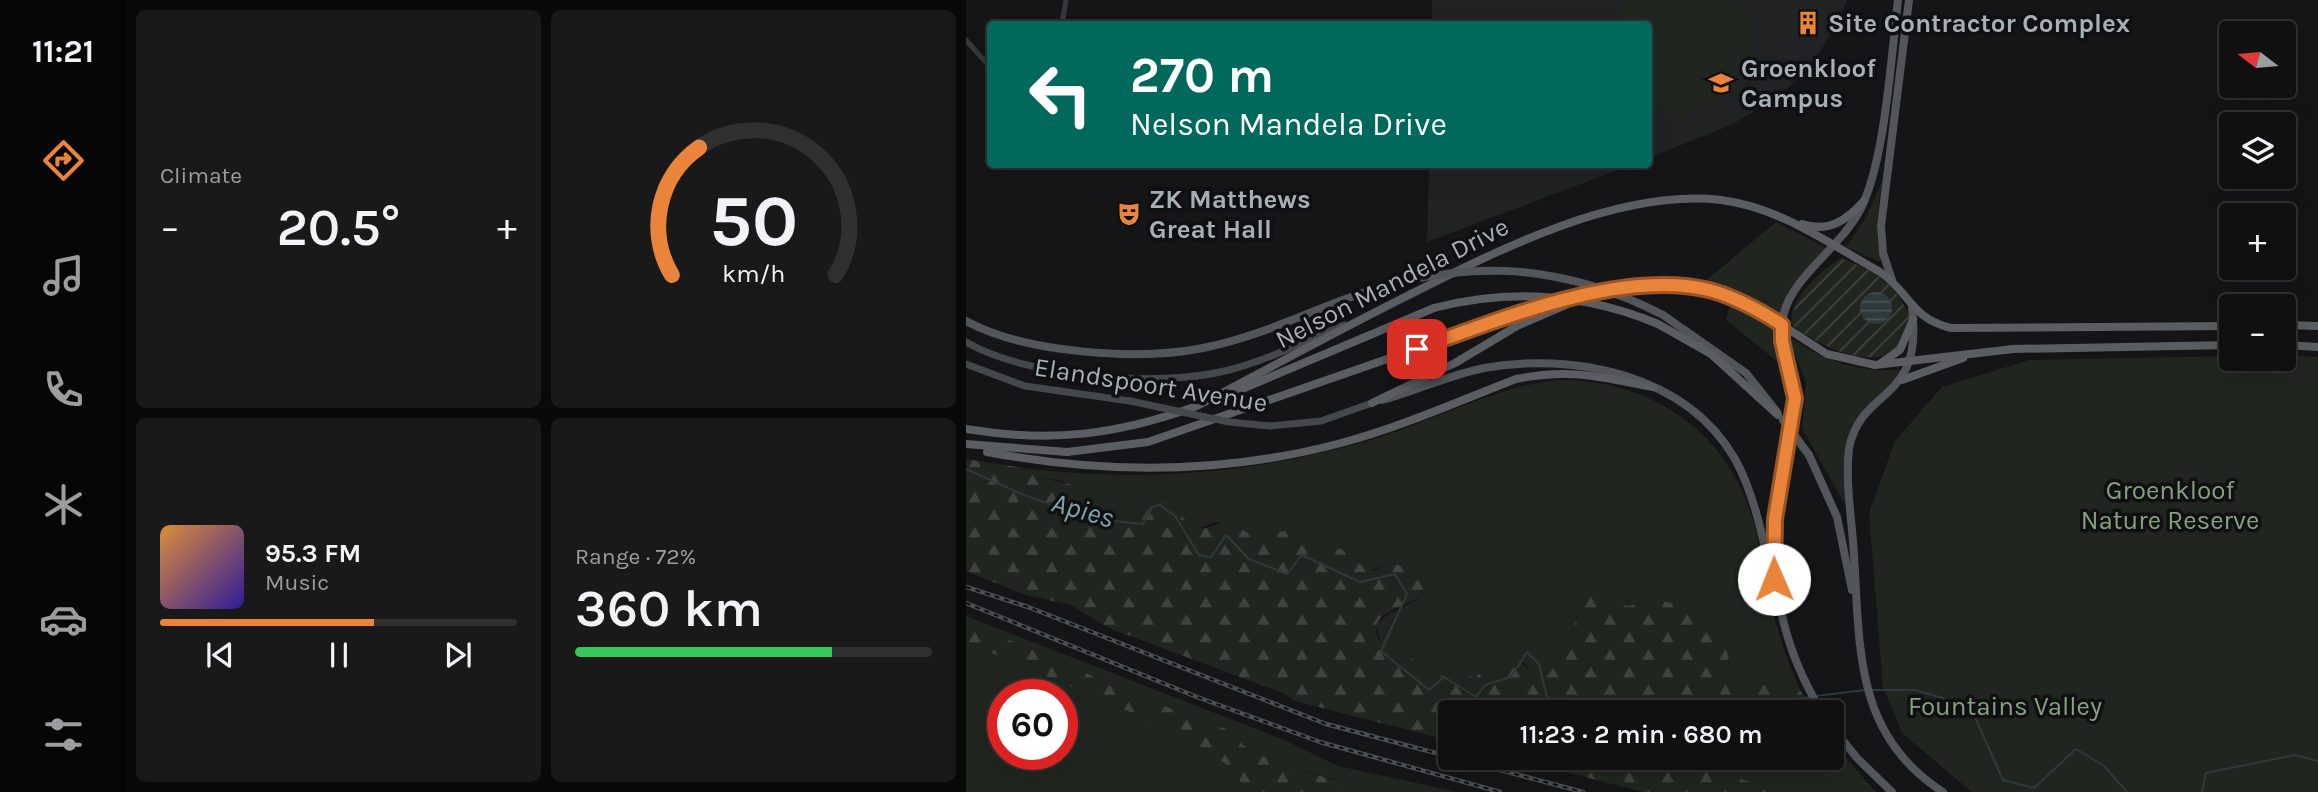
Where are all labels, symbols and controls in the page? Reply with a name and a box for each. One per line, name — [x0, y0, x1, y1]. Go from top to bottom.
place label: Site Contractor Complex — [1828, 8, 2130, 39]
building icon: Site Contractor Complex — [1794, 9, 1822, 37]
north arrow — [2219, 21, 2296, 98]
map controls — [2219, 21, 2296, 371]
text: 11:21 — [32, 33, 94, 70]
text: 270 m — [1130, 47, 1274, 104]
icon: left — [1015, 49, 1106, 140]
place label: Groenkloof Campus — [1741, 53, 1876, 114]
school or university icon: Groenkloof Campus — [1707, 69, 1735, 97]
text: Nelson Mandela Drive — [1130, 106, 1447, 143]
button: layers — [2219, 112, 2296, 189]
icon: directions — [39, 136, 88, 185]
text: Climate — [160, 162, 242, 189]
text: 50 — [709, 178, 798, 263]
place label: ZK Matthews Great Hall — [1149, 184, 1311, 245]
text: 20.5° — [277, 197, 400, 258]
theatre icon: ZK Matthews Great Hall — [1115, 200, 1143, 228]
button: + — [2219, 203, 2296, 280]
text: − — [160, 205, 180, 250]
text: + — [497, 205, 517, 250]
street label: Nelson Mandela Drive — [1270, 211, 1514, 355]
icon: music — [39, 251, 88, 300]
text: km/h — [722, 259, 785, 288]
button: − — [2219, 294, 2296, 371]
pin — [1387, 319, 1447, 379]
icon: arrive — [1398, 330, 1436, 368]
street label: Elandspoort Avenue — [1032, 351, 1270, 419]
icon: phone — [39, 365, 88, 414]
park label: Groenkloof Nature Reserve — [2081, 475, 2259, 536]
icon: climate — [39, 480, 88, 529]
water label: Apies — [1048, 485, 1118, 535]
text: 95.3 FM — [265, 538, 361, 569]
position arrow — [1737, 542, 1811, 616]
text: Range · 72% — [575, 543, 696, 570]
text: Music — [265, 569, 329, 596]
text: 360 km — [575, 578, 763, 639]
icon: car — [39, 595, 88, 644]
icon: previous — [201, 636, 239, 674]
icon: pause — [320, 636, 358, 674]
icon: next — [439, 636, 477, 674]
speed limit sign: 60 — [987, 679, 1078, 770]
park label: Fountains Valley — [1908, 691, 2102, 722]
icon: filters — [39, 710, 88, 759]
text: 11:23 · 2 min · 680 m — [1519, 719, 1763, 750]

